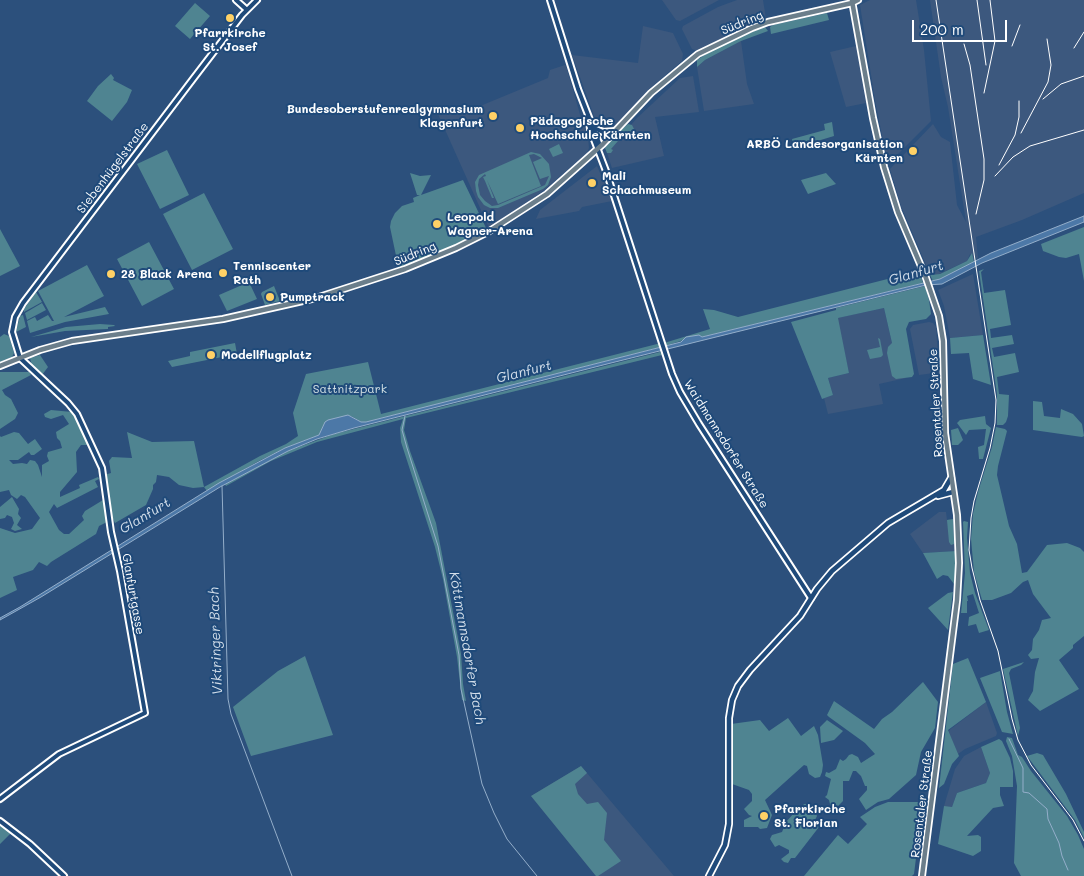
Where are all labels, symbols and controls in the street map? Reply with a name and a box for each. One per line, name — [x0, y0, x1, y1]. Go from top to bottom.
street label: Südring — [719, 8, 765, 38]
scale bar — [914, 10, 1009, 42]
marker: Pfarrkirche St. Josef — [224, 12, 236, 24]
text: 200 m — [920, 19, 964, 39]
place label: Pfarrkirche St. Josef — [194, 26, 266, 54]
place label: Bundesoberstufenrealgymnasium Klagenfurt — [287, 102, 483, 130]
marker: Bundesoberstufenrealgymnasium Klagenfurt — [487, 110, 499, 122]
place label: Pädagogische Hochschule Kärnten — [530, 114, 651, 142]
street label: Siebenhügelstraße — [74, 120, 152, 216]
marker: Pädagogische Hochschule Kärnten — [514, 122, 526, 134]
place label: ARBÖ Landesorganisation Kärnten — [746, 137, 903, 165]
marker: ARBÖ Landesorganisation Kärnten — [907, 145, 919, 157]
place label: Mali Schachmuseum — [602, 169, 691, 197]
marker: Mali Schachmuseum — [586, 177, 598, 189]
place label: Leopold Wagner-Arena — [447, 210, 533, 238]
marker: Leopold Wagner-Arena — [431, 218, 443, 230]
street label: Südring — [392, 239, 438, 269]
water label: Glanfurt — [886, 257, 946, 289]
place label: Tenniscenter Rath — [233, 259, 311, 287]
place label: 28 Black Arena — [121, 267, 212, 281]
marker: Tenniscenter Rath — [217, 267, 229, 279]
marker: 28 Black Arena — [105, 268, 117, 280]
place label: Pumptrack — [280, 290, 345, 304]
marker: Pumptrack — [264, 291, 276, 303]
place label: Modellflugplatz — [221, 348, 312, 362]
marker: Modellflugplatz — [205, 349, 217, 361]
street label: Rosentaler Straße — [926, 349, 946, 457]
water label: Glanfurt — [494, 357, 554, 387]
street label: Waidmannsdorfer Straße — [680, 377, 772, 511]
park label: Sattnitzpark — [313, 382, 387, 396]
water label: Glanfurt — [116, 494, 174, 538]
street label: Glanfurtgasse — [119, 552, 147, 636]
water label: Köttmannsdorfer Bach — [445, 570, 489, 726]
water label: Viktringer Bach — [206, 587, 226, 695]
street label: Rosentaler Straße — [908, 749, 936, 859]
place label: Pfarrkirche St. Florian — [774, 802, 845, 830]
marker: Pfarrkirche St. Florian — [758, 810, 770, 822]

